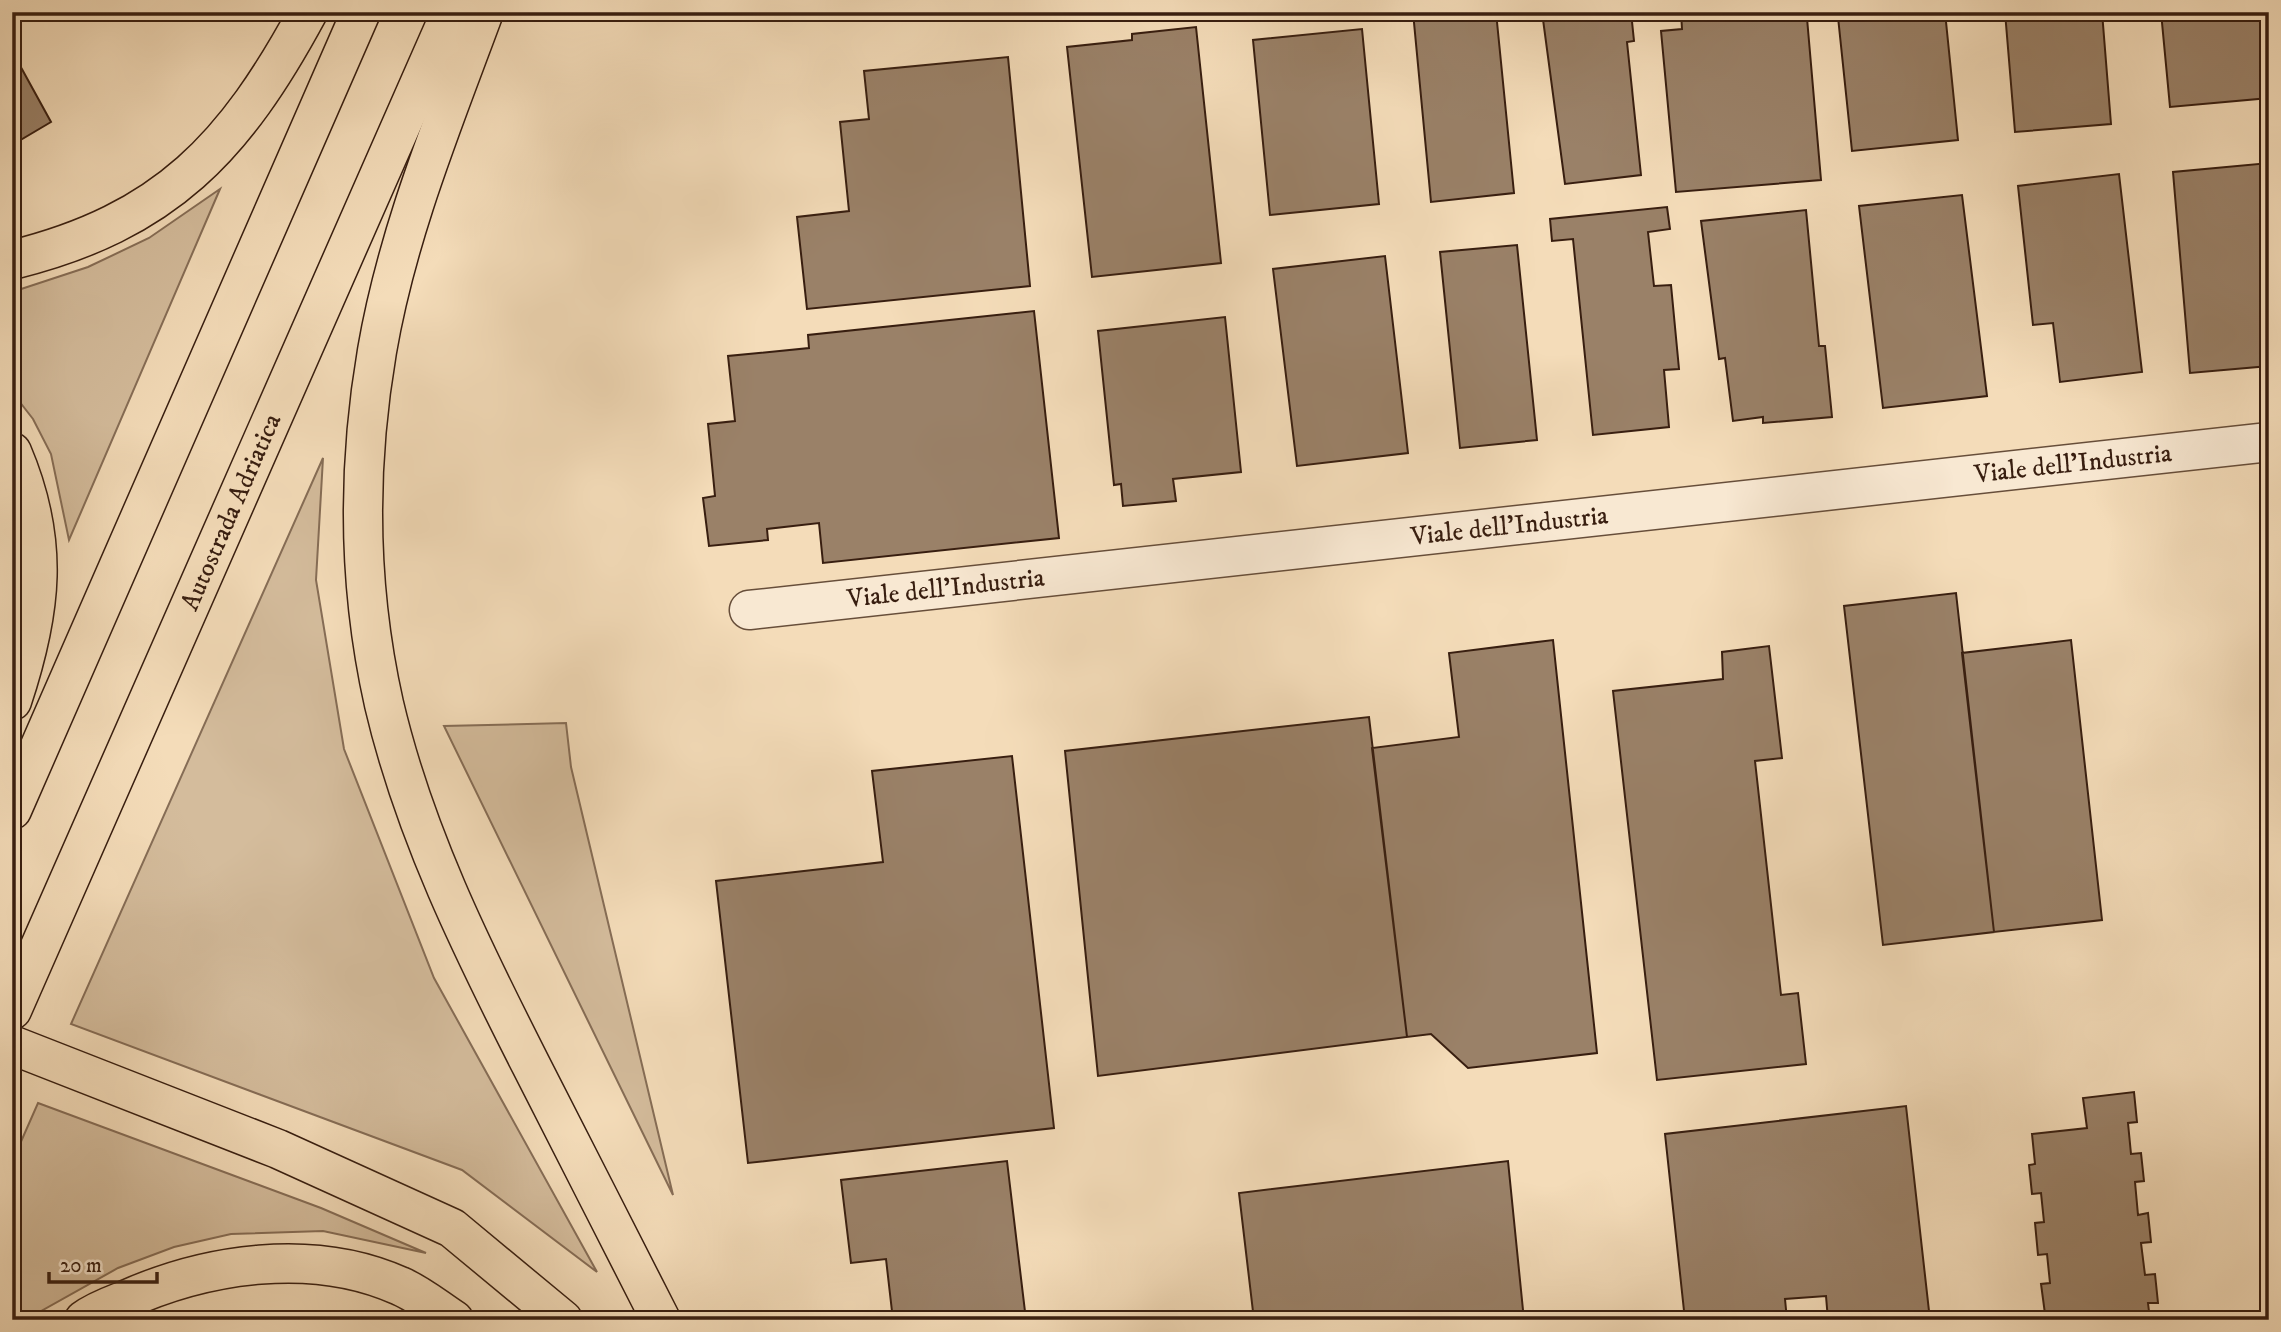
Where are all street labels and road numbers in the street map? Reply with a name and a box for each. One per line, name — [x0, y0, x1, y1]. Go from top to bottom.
street label: Autostrada Adriatica — [173, 408, 289, 616]
street label: Viale dell'Industria — [1972, 436, 2173, 491]
street label: Viale dell'Industria — [1408, 499, 1610, 553]
street label: Viale dell'Industria — [844, 561, 1046, 616]

